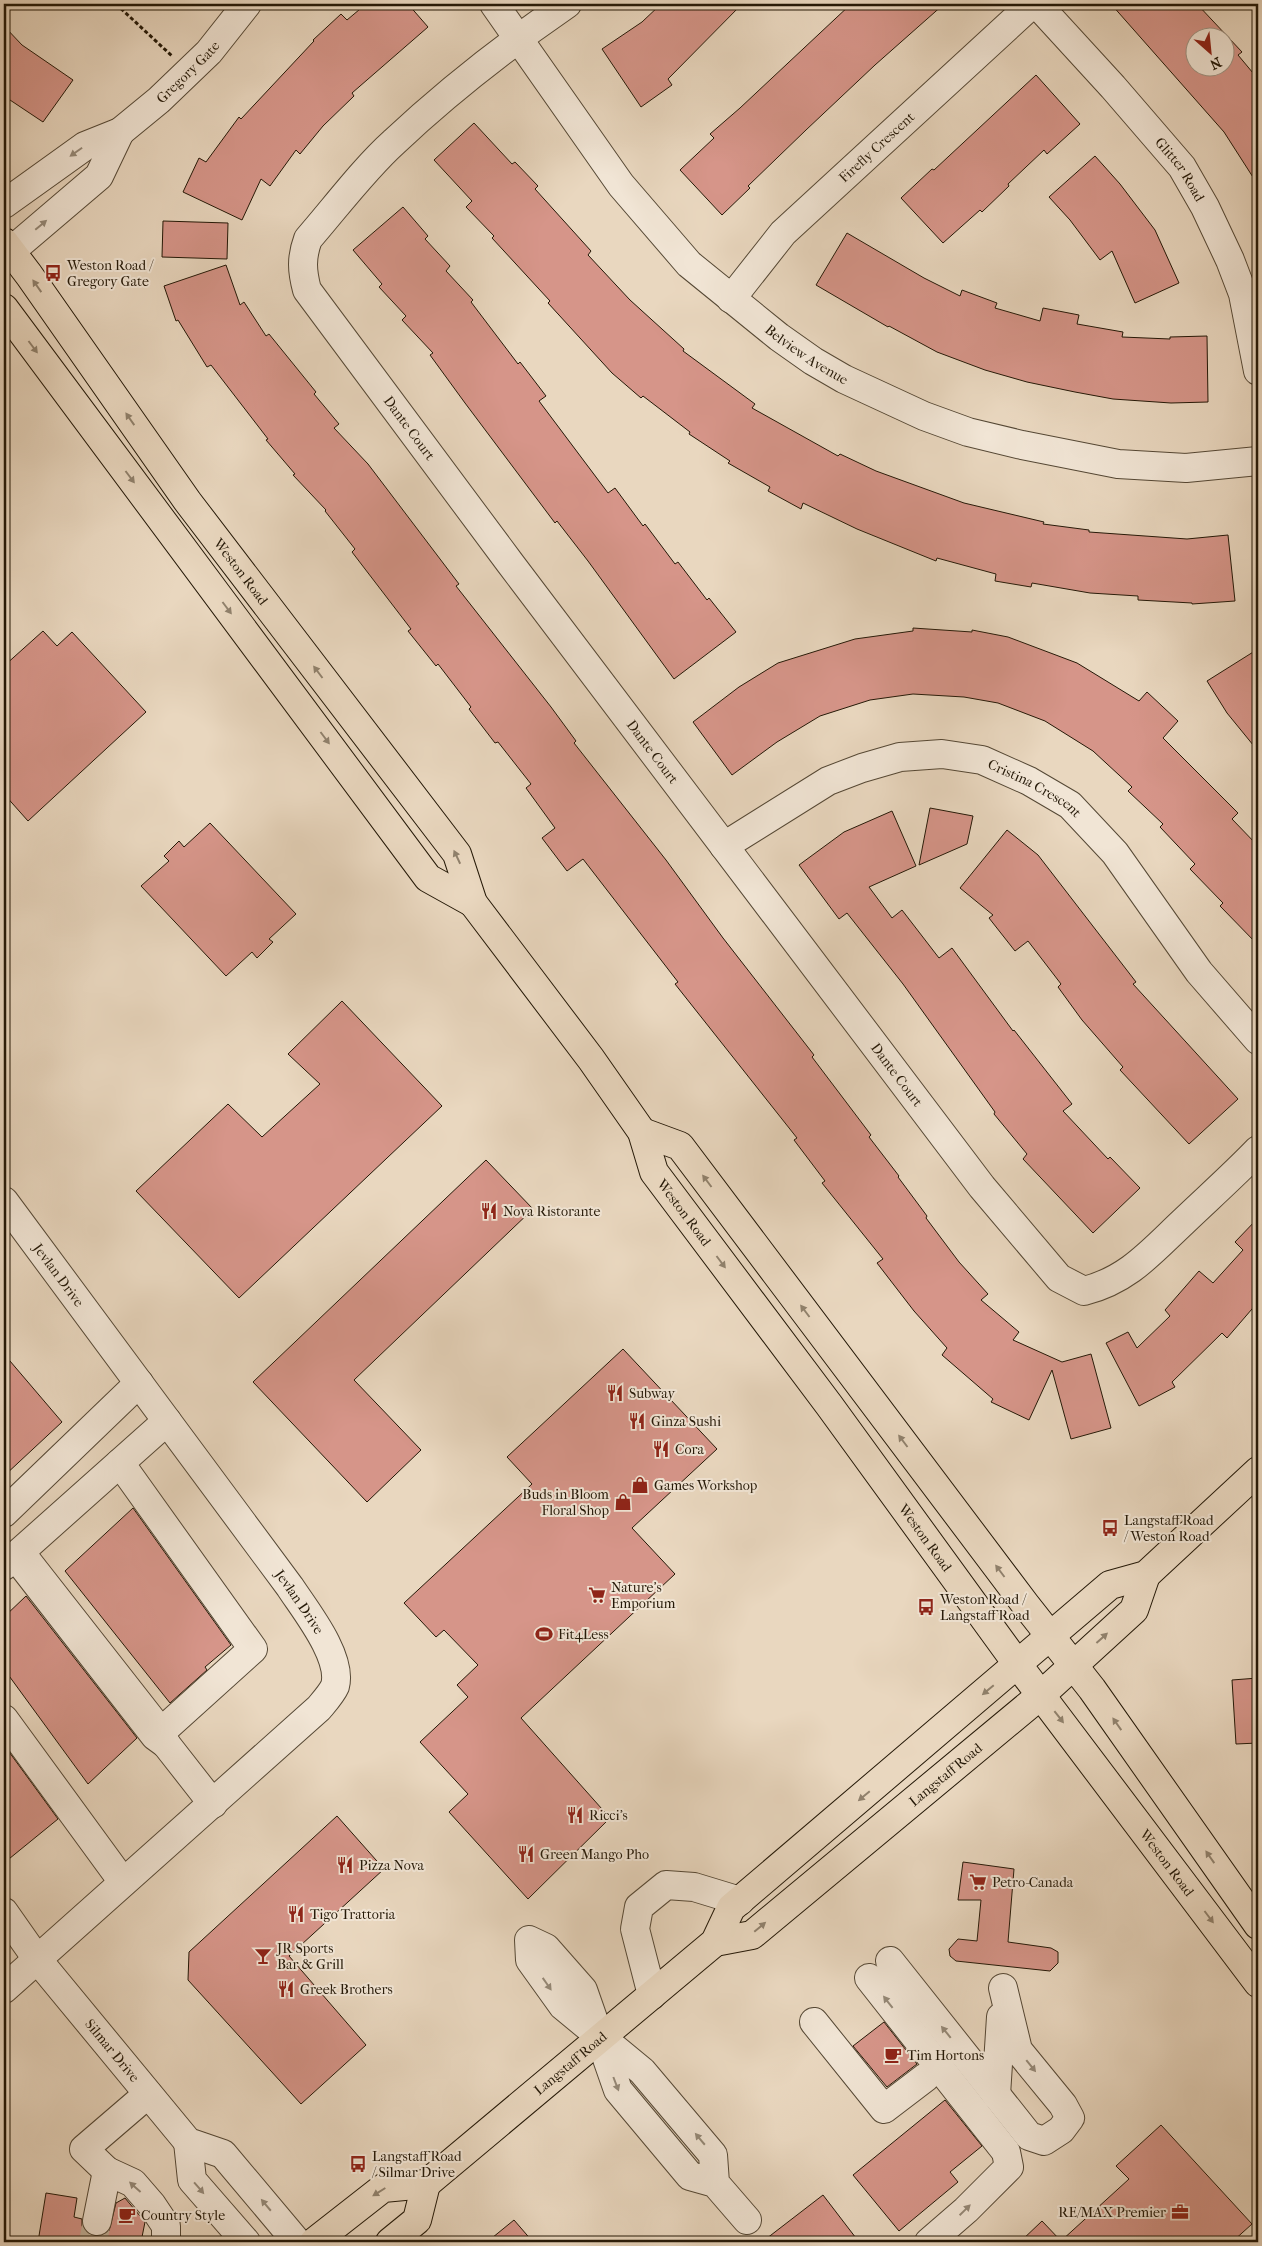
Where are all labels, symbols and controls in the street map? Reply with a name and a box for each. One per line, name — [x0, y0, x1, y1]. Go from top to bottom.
north arrow — [1184, 28, 1234, 78]
street label: Gregory Gate — [153, 37, 223, 107]
text: N — [1207, 53, 1224, 73]
street label: Firefly Crescent — [835, 108, 918, 186]
street label: Glitter Road — [1152, 134, 1209, 205]
one-way arrow — [70, 147, 83, 157]
one-way arrow — [34, 220, 47, 231]
place label: Weston Road / Gregory Gate — [66, 257, 154, 290]
bus stop icon: Weston Road / Gregory Gate — [43, 263, 63, 283]
one-way arrow — [32, 279, 42, 293]
street label: Belview Avenue — [762, 321, 851, 388]
one-way arrow — [28, 340, 38, 354]
street label: Dante Court — [380, 392, 439, 463]
one-way arrow — [125, 412, 135, 426]
one-way arrow — [125, 470, 135, 484]
street label: Weston Road — [210, 534, 272, 608]
one-way arrow — [222, 601, 232, 615]
one-way arrow — [312, 666, 323, 679]
street label: Dante Court — [623, 716, 682, 787]
one-way arrow — [319, 731, 330, 744]
street label: Cristina Crescent — [985, 755, 1085, 821]
one-way arrow — [453, 850, 461, 864]
street label: Dante Court — [867, 1039, 927, 1110]
one-way arrow — [702, 1174, 712, 1188]
street label: Weston Road — [653, 1175, 715, 1249]
restaurant icon: Nova Ristorante — [479, 1201, 499, 1221]
place label: Nova Ristorante — [503, 1203, 600, 1220]
street label: Jevlan Drive — [29, 1239, 88, 1310]
one-way arrow — [716, 1255, 726, 1269]
one-way arrow — [800, 1304, 810, 1318]
restaurant icon: Subway — [605, 1383, 625, 1403]
place label: Subway — [629, 1385, 676, 1402]
restaurant icon: Ginza Sushi — [627, 1411, 647, 1431]
place label: Ginza Sushi — [651, 1413, 721, 1430]
one-way arrow — [897, 1435, 908, 1448]
restaurant icon: Cora — [651, 1439, 671, 1459]
place label: Cora — [675, 1441, 704, 1458]
shop icon: Games Workshop — [630, 1475, 650, 1495]
place label: Games Workshop — [654, 1477, 758, 1494]
place label: Buds in Bloom Floral Shop — [522, 1486, 609, 1519]
shop icon: Buds in Bloom Floral Shop — [613, 1492, 633, 1512]
street label: Weston Road — [895, 1500, 956, 1575]
place label: Langstaff Road / Weston Road — [1123, 1512, 1214, 1545]
bus stop icon: Langstaff Road / Weston Road — [1100, 1518, 1120, 1538]
street label: Jevlan Drive — [271, 1565, 328, 1637]
one-way arrow — [995, 1565, 1006, 1578]
place label: Nature's Emporium — [611, 1579, 676, 1612]
supermarket icon: Nature's Emporium — [587, 1585, 607, 1605]
place label: Weston Road / Langstaff Road — [939, 1591, 1030, 1624]
bus stop icon: Weston Road / Langstaff Road — [916, 1597, 936, 1617]
sports icon: Fit4Less — [534, 1624, 554, 1644]
place label: Fit4Less — [558, 1626, 609, 1643]
one-way arrow — [1096, 1632, 1108, 1644]
one-way arrow — [982, 1685, 995, 1696]
one-way arrow — [1053, 1710, 1064, 1723]
one-way arrow — [1112, 1717, 1122, 1731]
street label: Langstaff Road — [905, 1739, 986, 1810]
one-way arrow — [858, 1790, 871, 1801]
restaurant icon: Ricci's — [565, 1805, 585, 1825]
place label: Ricci's — [589, 1807, 628, 1824]
street label: Weston Road — [1136, 1825, 1198, 1900]
restaurant icon: Green Mango Pho — [516, 1844, 536, 1864]
place label: Green Mango Pho — [540, 1846, 649, 1863]
one-way arrow — [1205, 1850, 1215, 1864]
restaurant icon: Pizza Nova — [335, 1855, 355, 1875]
place label: Pizza Nova — [359, 1857, 425, 1874]
supermarket icon: Petro-Canada — [968, 1872, 988, 1892]
place label: Petro-Canada — [992, 1874, 1074, 1891]
restaurant icon: Tigo Trattoria — [286, 1904, 306, 1924]
place label: Tigo Trattoria — [310, 1906, 396, 1923]
one-way arrow — [1203, 1910, 1214, 1923]
one-way arrow — [754, 1922, 767, 1933]
place label: JR Sports Bar & Grill — [276, 1940, 344, 1973]
bar icon: JR Sports Bar & Grill — [253, 1946, 273, 1966]
one-way arrow — [542, 1977, 552, 1990]
restaurant icon: Greek Brothers — [276, 1979, 296, 1999]
place label: Greek Brothers — [300, 1981, 393, 1998]
one-way arrow — [883, 1995, 893, 2009]
street label: Silmar Drive — [82, 2016, 143, 2085]
one-way arrow — [940, 2026, 951, 2039]
street label: Langstaff Road — [530, 2028, 610, 2098]
cafe icon: Tim Hortons — [883, 2045, 903, 2065]
place label: Tim Hortons — [907, 2047, 984, 2064]
one-way arrow — [1025, 2059, 1036, 2072]
one-way arrow — [613, 2077, 621, 2091]
one-way arrow — [694, 2134, 706, 2146]
place label: Langstaff Road / Silmar Drive — [371, 2148, 462, 2181]
bus stop icon: Langstaff Road / Silmar Drive — [348, 2154, 368, 2174]
one-way arrow — [130, 2181, 142, 2193]
one-way arrow — [193, 2182, 204, 2194]
one-way arrow — [372, 2188, 386, 2197]
one-way arrow — [260, 2199, 271, 2212]
office icon: RE/MAX Premier — [1170, 2202, 1190, 2222]
one-way arrow — [959, 2204, 971, 2216]
place label: RE/MAX Premier — [1058, 2204, 1166, 2221]
cafe icon: Country Style — [117, 2205, 137, 2225]
place label: Country Style — [141, 2207, 225, 2224]

